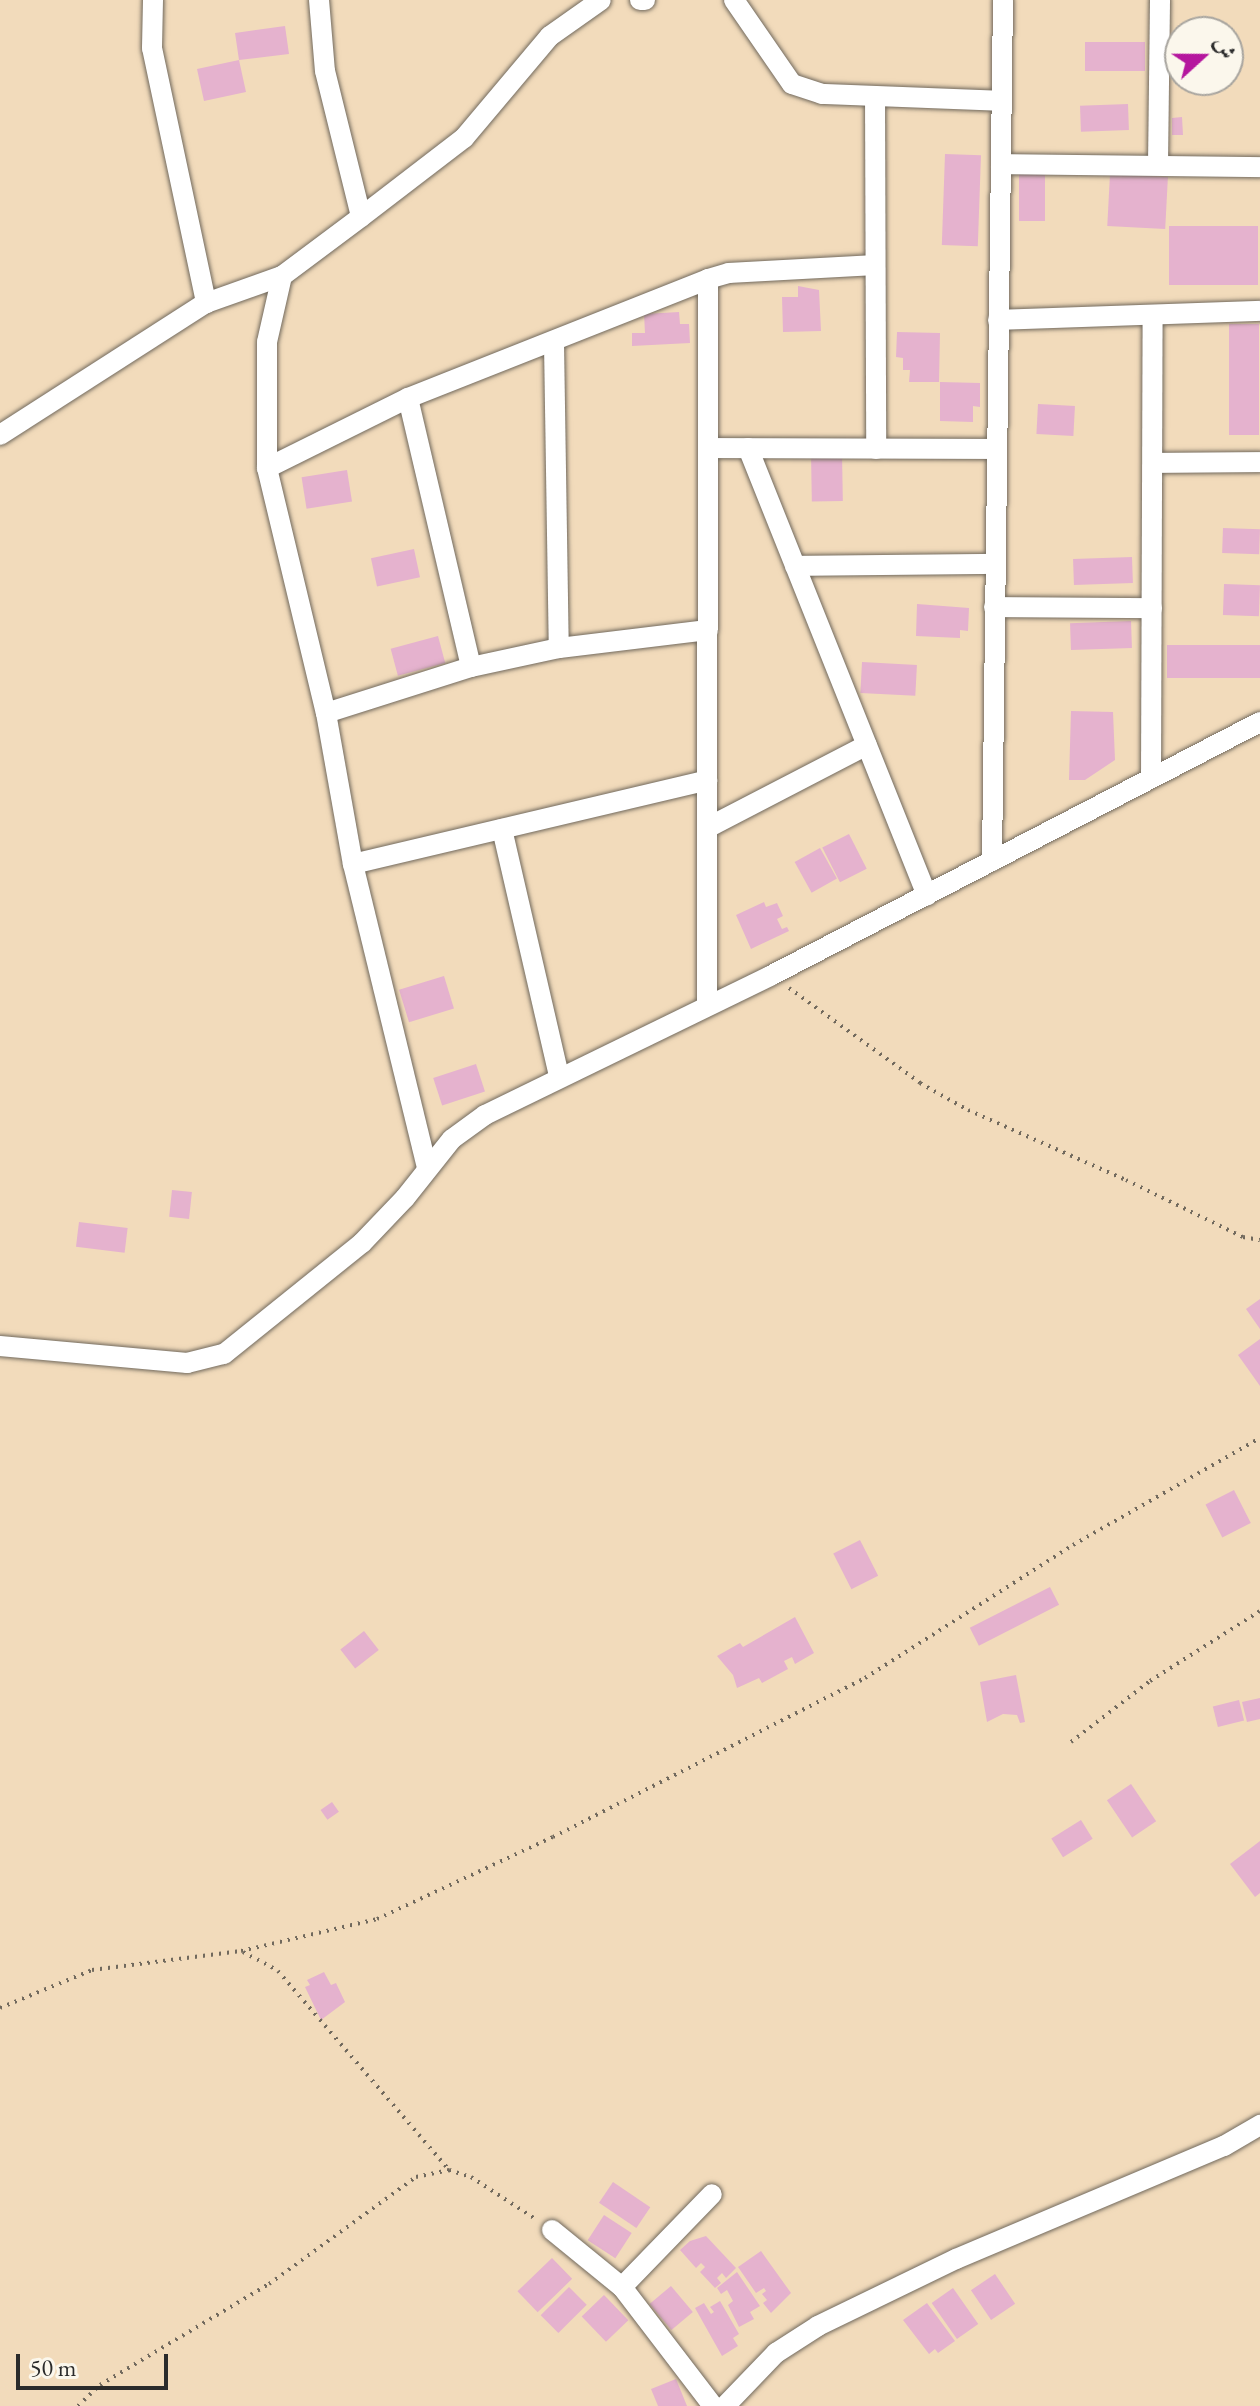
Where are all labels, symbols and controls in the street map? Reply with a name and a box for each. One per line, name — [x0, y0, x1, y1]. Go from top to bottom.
north arrow — [1164, 16, 1244, 96]
text: ش — [1208, 33, 1242, 63]
scale bar — [20, 2338, 172, 2388]
text: 50 m — [30, 2352, 77, 2383]

